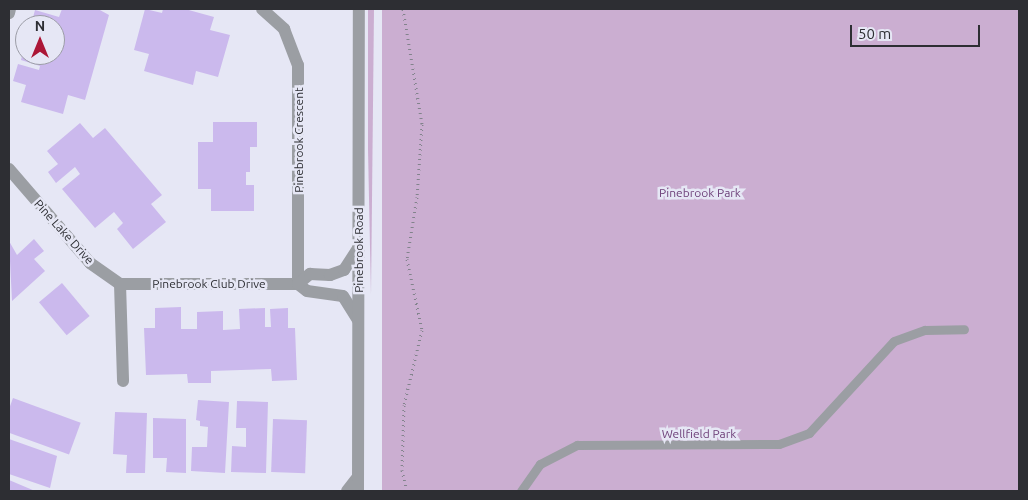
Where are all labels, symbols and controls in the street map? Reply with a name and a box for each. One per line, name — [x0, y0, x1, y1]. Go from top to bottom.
north arrow — [15, 15, 65, 65]
scale bar — [853, 15, 983, 47]
text: N — [35, 18, 45, 34]
text: 50 m — [858, 25, 891, 42]
street label: Pinebrook Crescent — [292, 87, 306, 193]
park label: Pinebrook Park — [659, 186, 741, 200]
street label: Pine Lake Drive — [31, 197, 97, 267]
street label: Pinebrook Road — [352, 207, 366, 293]
street label: Pinebrook Club Drive — [152, 277, 266, 291]
park label: Wellfield Park — [662, 427, 736, 441]

